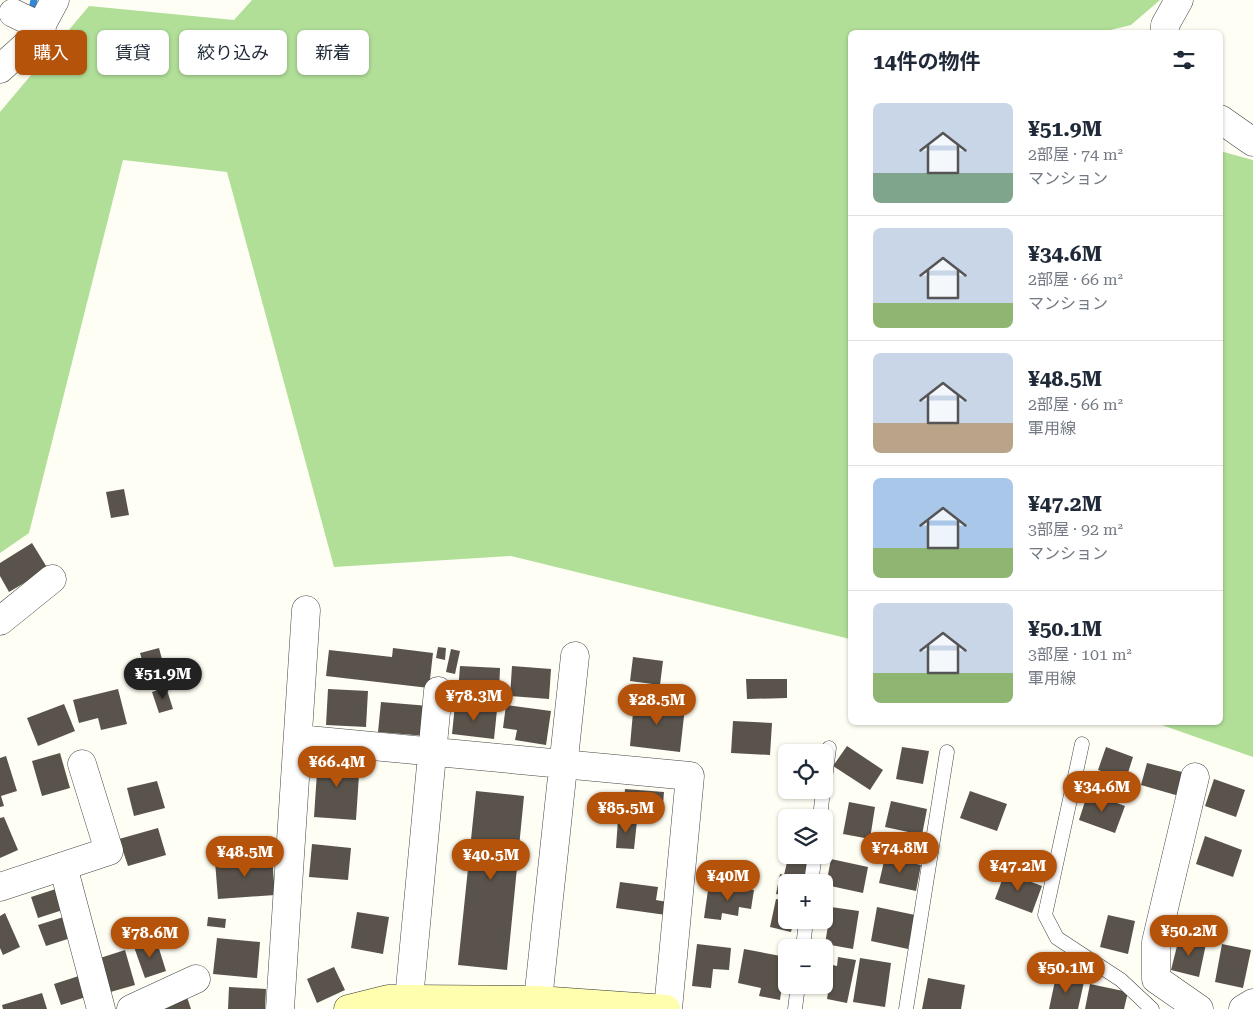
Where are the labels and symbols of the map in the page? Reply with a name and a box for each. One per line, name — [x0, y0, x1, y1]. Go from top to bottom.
pin: ¥51.9M — [122, 658, 204, 700]
pin: ¥78.3M — [433, 680, 515, 722]
pin: ¥28.5M — [616, 684, 698, 726]
pin: ¥66.4M — [296, 746, 378, 788]
pin: ¥34.6M — [1061, 770, 1143, 813]
pin: ¥85.5M — [585, 792, 667, 834]
pin: ¥74.8M — [859, 832, 941, 874]
pin: ¥48.5M — [204, 836, 286, 878]
pin: ¥40.5M — [450, 838, 532, 881]
pin: ¥47.2M — [977, 850, 1059, 892]
pin: ¥40M — [698, 860, 758, 902]
pin: ¥50.2M — [1148, 914, 1230, 957]
pin: ¥78.6M — [109, 916, 191, 959]
pin: ¥50.1M — [1025, 952, 1107, 994]

